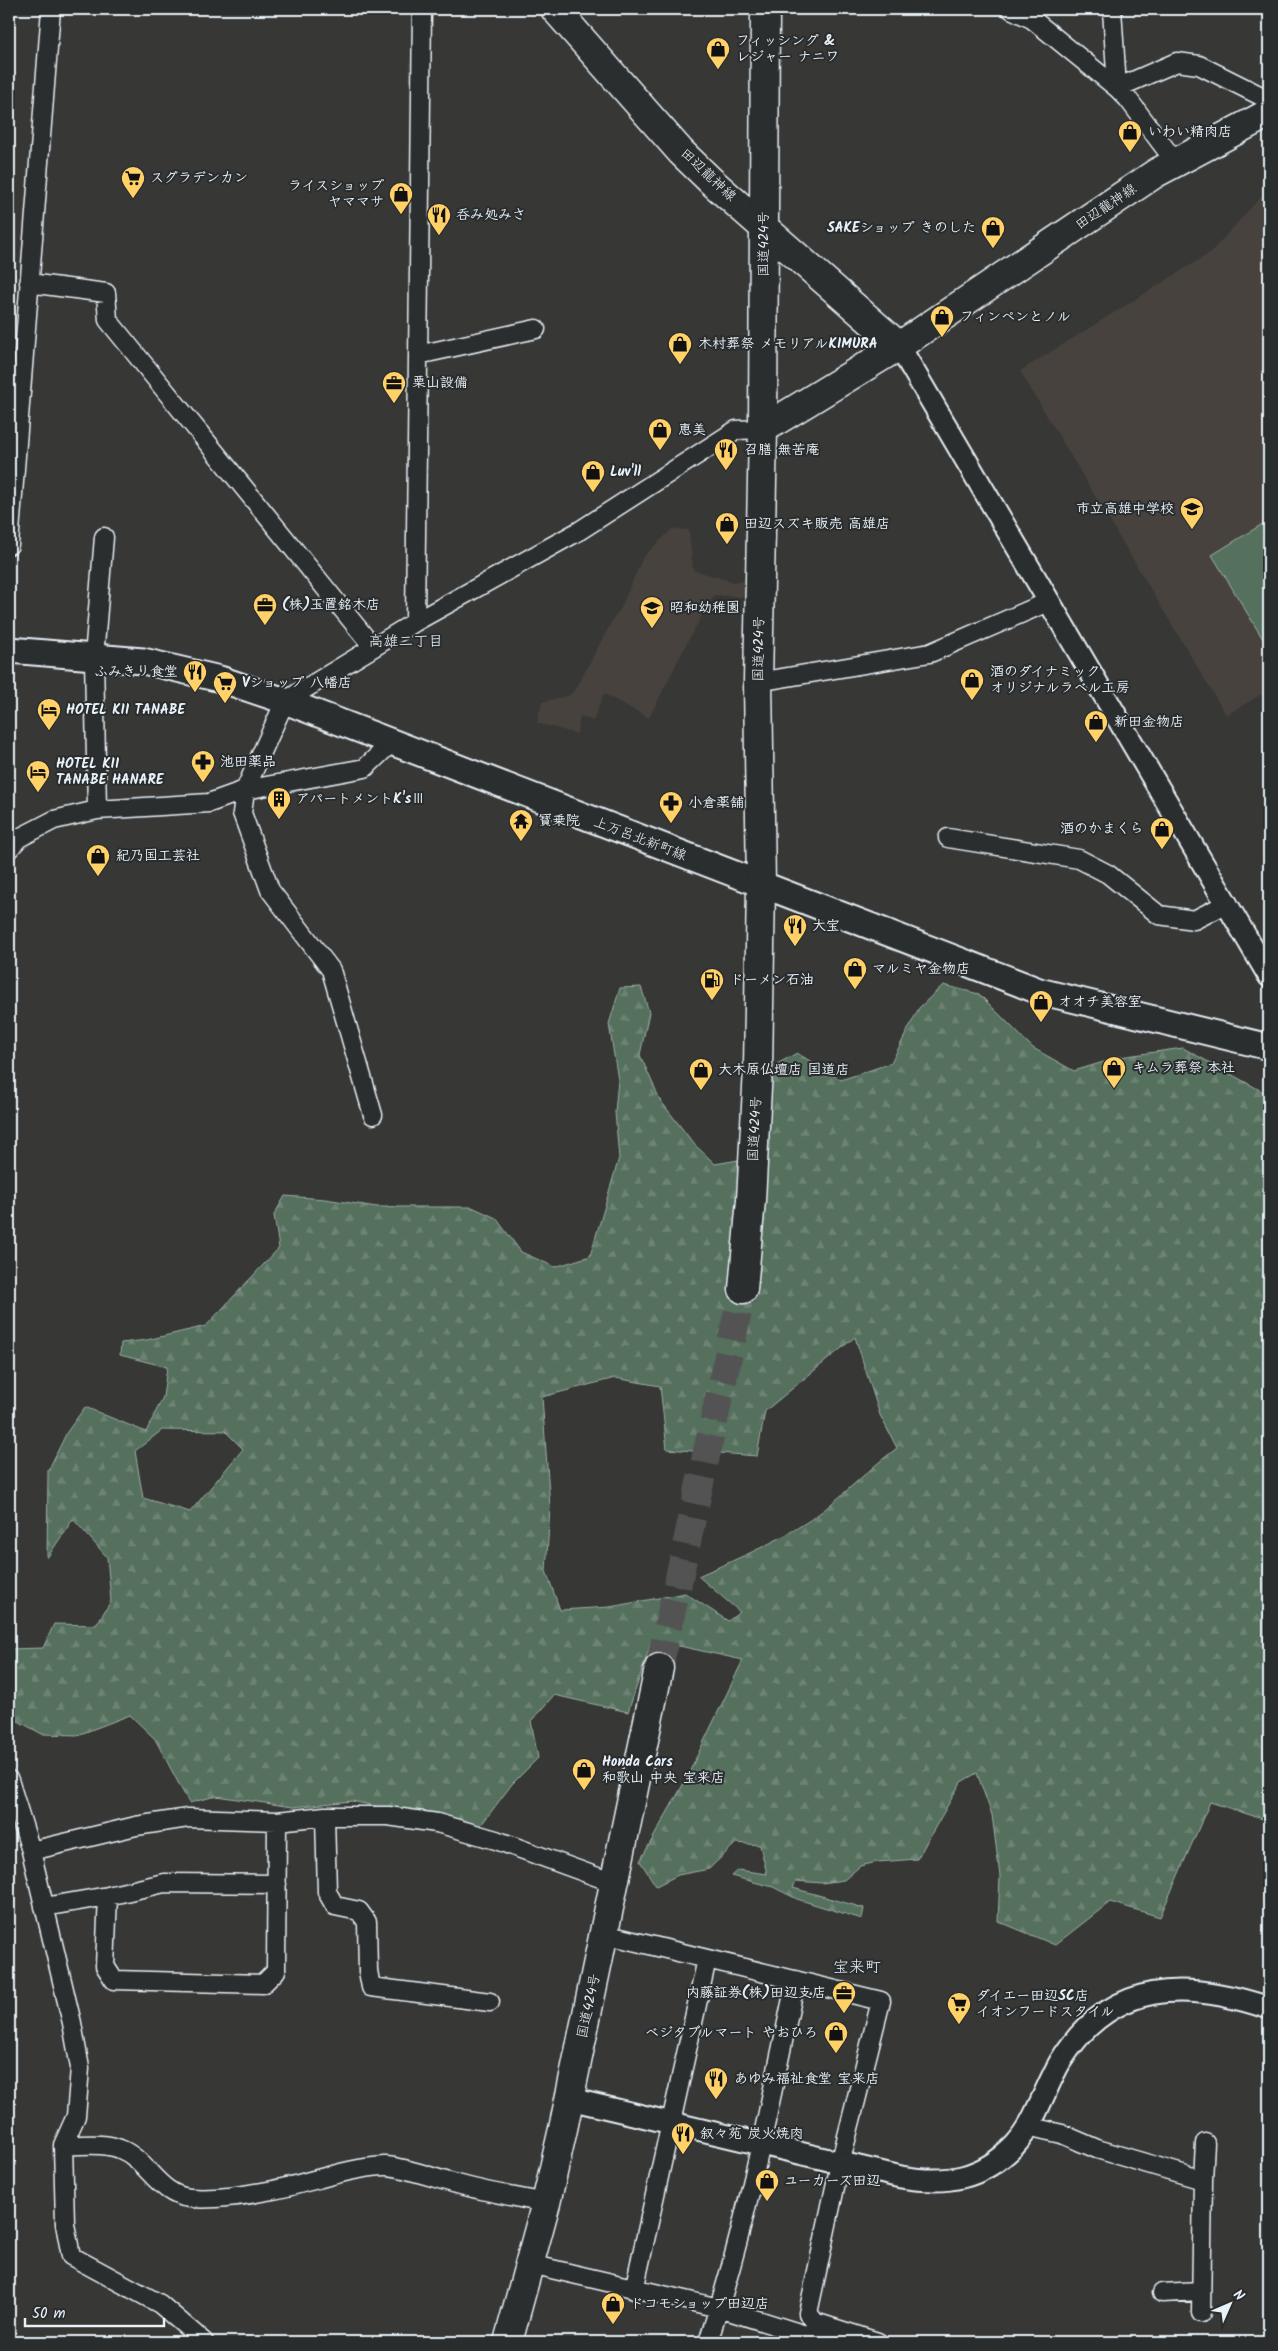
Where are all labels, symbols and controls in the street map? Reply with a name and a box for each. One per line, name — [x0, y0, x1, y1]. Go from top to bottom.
place label: フィッシング & レジャー ナニワ — [736, 30, 839, 68]
shop icon: フィッシング & レジャー ナニワ — [705, 36, 731, 70]
shop icon: いわい精肉店 — [1117, 119, 1143, 153]
place label: いわい精肉店 — [1148, 121, 1232, 143]
street label: 田辺龍神線 — [675, 143, 741, 207]
supermarket icon: スグラデンカン — [120, 165, 146, 199]
place label: スグラデンカン — [150, 167, 248, 189]
place label: ライスショップ ヤママサ — [288, 175, 384, 213]
street label: 田辺龍神線 — [1071, 178, 1141, 236]
shop icon: ライスショップ ヤママサ — [388, 181, 414, 215]
restaurant icon: 呑み処みさ — [426, 202, 452, 236]
place label: 呑み処みさ — [456, 204, 526, 226]
street label: 国道424号 — [753, 211, 775, 277]
shop icon: SAKEショップ きのした — [980, 215, 1006, 249]
place label: SAKEショップ きのした — [827, 217, 976, 239]
shop icon: フィンペンとノル — [929, 304, 955, 338]
place label: フィンペンとノル — [960, 306, 1071, 328]
shop icon: 木村葬祭 メモリアルKIMURA — [667, 331, 693, 365]
place label: 木村葬祭 メモリアルKIMURA — [698, 333, 878, 355]
office icon: 栗山設備 — [381, 370, 407, 404]
place label: 栗山設備 — [412, 372, 468, 394]
shop icon: 恵美 — [647, 417, 673, 451]
place label: 恵美 — [678, 419, 706, 441]
restaurant icon: 召膳 無苦庵 — [713, 437, 739, 471]
place label: 召膳 無苦庵 — [744, 439, 819, 461]
shop icon: Luv'll — [580, 459, 606, 493]
place label: Luv'll — [610, 461, 641, 483]
school or university icon: 市立高雄中学校 — [1179, 496, 1205, 530]
place label: 市立高雄中学校 — [1076, 498, 1174, 520]
shop icon: 田辺スズキ販売 高雄店 — [714, 511, 740, 545]
place label: 田辺スズキ販売 高雄店 — [744, 513, 890, 535]
office icon: (株)玉置銘木店 — [252, 592, 278, 626]
place label: (株)玉置銘木店 — [282, 594, 380, 616]
school or university icon: 昭和幼稚園 — [639, 595, 665, 629]
place label: 昭和幼稚園 — [670, 597, 740, 619]
street label: 国道424号 — [747, 616, 771, 682]
district label: 高雄二丁目 — [368, 630, 444, 654]
restaurant icon: ふみきり食堂 — [182, 659, 208, 693]
place label: ふみきり食堂 — [94, 661, 178, 683]
place label: 酒のダイナミック オリジナルラベル工房 — [990, 661, 1130, 699]
shop icon: 酒のダイナミック オリジナルラベル工房 — [959, 667, 985, 701]
supermarket icon: Vショップ 八幡店 — [212, 670, 238, 704]
place label: Vショップ 八幡店 — [242, 672, 352, 694]
hotel icon: HOTEL KII TANABE — [36, 697, 62, 731]
place label: HOTEL KII TANABE — [66, 699, 186, 721]
shop icon: 新田金物店 — [1083, 709, 1109, 743]
place label: 新田金物店 — [1114, 711, 1184, 733]
pharmacy icon: 池田薬品 — [190, 749, 216, 783]
place label: 池田薬品 — [220, 751, 276, 773]
place label: HOTEL KII TANABE HANARE — [56, 753, 165, 791]
hotel icon: HOTEL KII TANABE HANARE — [25, 759, 51, 793]
building icon: アパートメントK'sⅢ — [266, 786, 292, 820]
place label: アパートメントK'sⅢ — [296, 788, 425, 810]
pharmacy icon: 小倉薬舗 — [658, 790, 684, 824]
place label: 小倉薬舗 — [688, 792, 744, 814]
temple icon: 寳乗院 — [508, 808, 534, 842]
place label: 寳乗院 — [538, 810, 580, 832]
street label: 上万呂北新町線 — [590, 811, 690, 867]
shop icon: 酒のかまくら — [1149, 816, 1175, 850]
place label: 酒のかまくら — [1060, 818, 1144, 840]
shop icon: 紀乃国工芸社 — [85, 843, 111, 877]
place label: 紀乃国工芸社 — [116, 845, 200, 867]
restaurant icon: 大宝 — [782, 913, 808, 947]
place label: 大宝 — [812, 915, 840, 937]
shop icon: マルミヤ金物店 — [842, 956, 868, 990]
place label: マルミヤ金物店 — [872, 958, 970, 980]
fuel station icon: ドーメン石油 — [699, 967, 725, 1001]
place label: ドーメン石油 — [730, 969, 814, 991]
shop icon: オオチ美容室 — [1028, 989, 1054, 1023]
place label: オオチ美容室 — [1058, 991, 1142, 1013]
shop icon: キムラ葬祭 本社 — [1101, 1055, 1127, 1089]
shop icon: 大木原仏壇店 国道店 — [688, 1057, 714, 1091]
place label: キムラ葬祭 本社 — [1132, 1057, 1235, 1079]
place label: 大木原仏壇店 国道店 — [718, 1059, 849, 1081]
street label: 国道424号 — [742, 1096, 768, 1162]
place label: Honda Cars 和歌山 中央 宝来店 — [602, 1751, 725, 1789]
shop icon: Honda Cars 和歌山 中央 宝来店 — [571, 1757, 597, 1791]
district label: 宝来町 — [833, 1955, 881, 1980]
street label: 国道424号 — [571, 1972, 607, 2040]
office icon: 内藤証券(株)田辺支店 — [831, 1980, 857, 2014]
place label: 内藤証券(株)田辺支店 — [686, 1982, 826, 2004]
place label: ダイエー田辺SC店 イオンフードスタイル — [976, 1985, 1115, 2023]
supermarket icon: ダイエー田辺SC店 イオンフードスタイル — [946, 1991, 972, 2025]
shop icon: ベジタブルマート やおひろ — [823, 2020, 849, 2054]
place label: ベジタブルマート やおひろ — [645, 2022, 818, 2044]
restaurant icon: あゆみ福祉食堂 宝来店 — [703, 2066, 729, 2100]
place label: あゆみ福祉食堂 宝来店 — [734, 2068, 879, 2090]
restaurant icon: 叙々苑 炭火焼肉 — [670, 2121, 696, 2155]
place label: 叙々苑 炭火焼肉 — [700, 2123, 803, 2145]
shop icon: ユーカーズ田辺 — [754, 2168, 780, 2202]
place label: ユーカーズ田辺 — [784, 2170, 881, 2192]
north arrow — [1206, 2278, 1256, 2328]
text: N — [1228, 2285, 1250, 2307]
shop icon: ドコモショップ田辺店 — [600, 2291, 626, 2325]
place label: ドコモショップ田辺店 — [630, 2293, 769, 2315]
scale bar — [25, 2296, 164, 2328]
text: 50 m — [32, 2302, 66, 2326]

